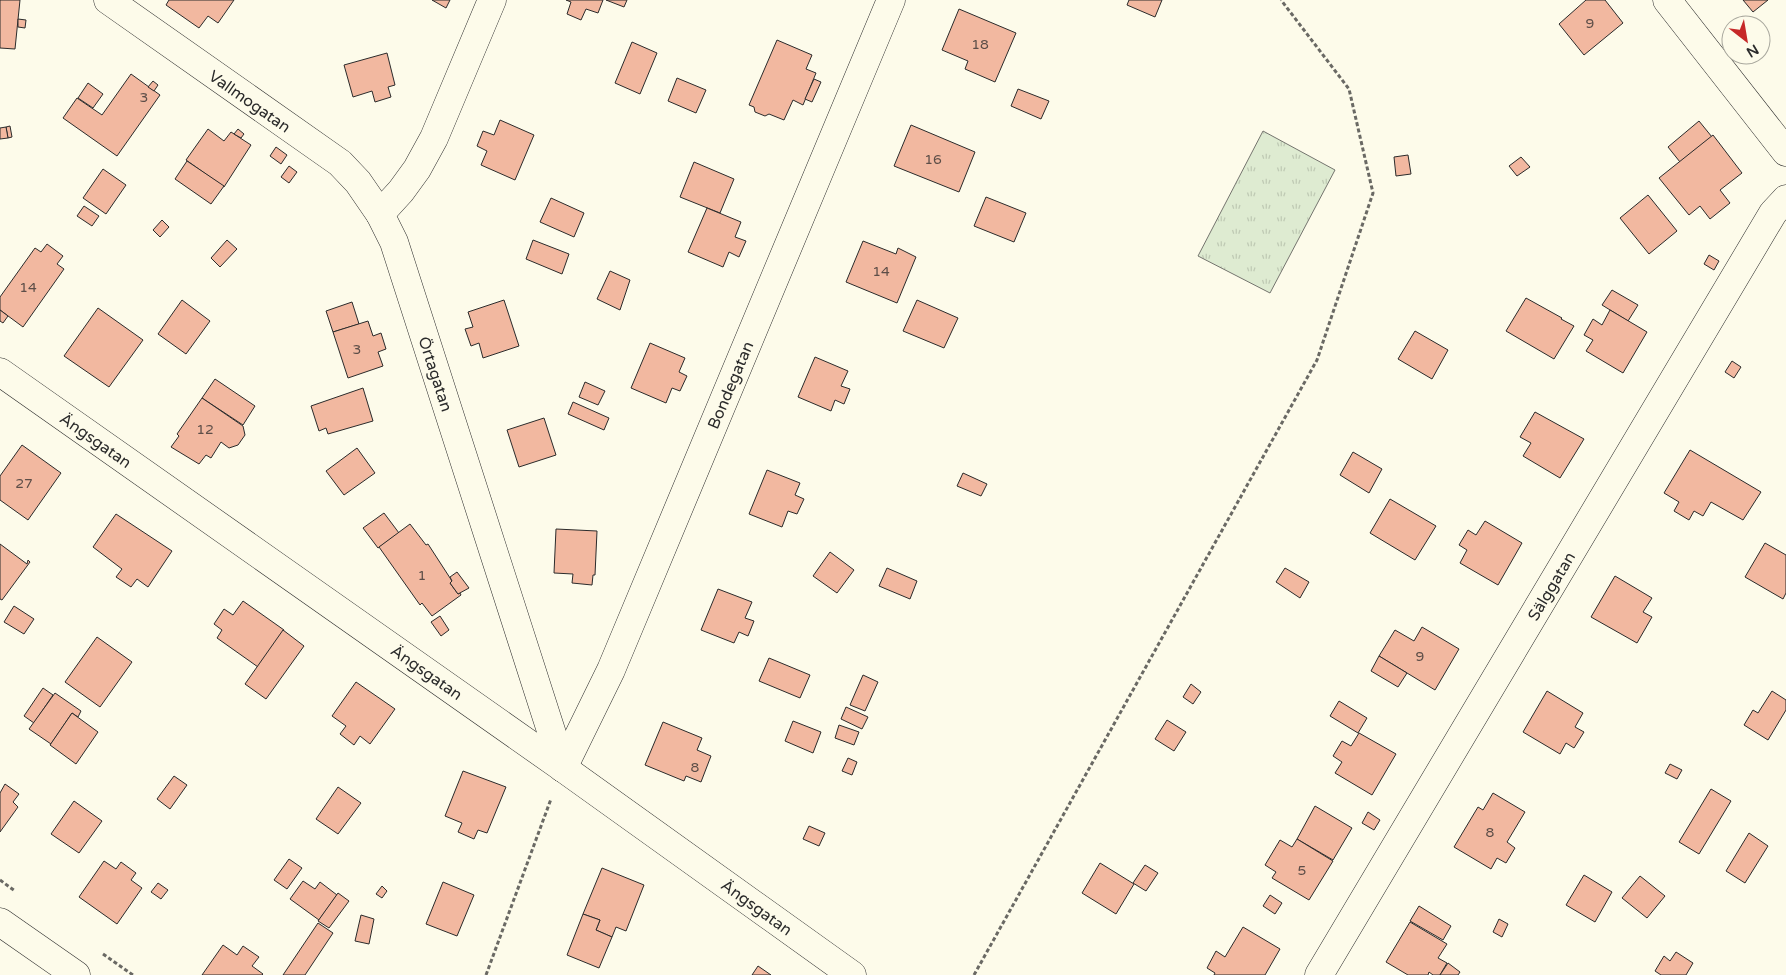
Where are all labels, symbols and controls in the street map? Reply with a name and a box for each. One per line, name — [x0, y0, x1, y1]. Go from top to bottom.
house number: 9 — [1586, 15, 1594, 32]
north arrow — [1721, 15, 1771, 65]
house number: 18 — [971, 36, 989, 53]
text: N — [1743, 41, 1762, 61]
street label: Vallmogatan — [205, 66, 294, 137]
house number: 3 — [140, 89, 148, 106]
house number: 16 — [924, 151, 942, 168]
house number: 14 — [872, 263, 890, 280]
house number: 14 — [19, 279, 37, 296]
street label: Örtagatan — [414, 334, 457, 414]
street label: Bondegatan — [703, 339, 758, 432]
house number: 3 — [353, 341, 361, 358]
street label: Ängsgatan — [56, 409, 135, 473]
house number: 12 — [196, 421, 214, 438]
house number: 27 — [15, 475, 33, 492]
street label: Sälggatan — [1524, 548, 1580, 625]
house number: 1 — [418, 567, 426, 584]
street label: Ängsgatan — [387, 641, 466, 705]
house number: 9 — [1416, 648, 1424, 665]
house number: 8 — [691, 759, 700, 776]
house number: 8 — [1486, 824, 1495, 841]
house number: 5 — [1298, 862, 1306, 879]
street label: Ängsgatan — [717, 875, 796, 940]

